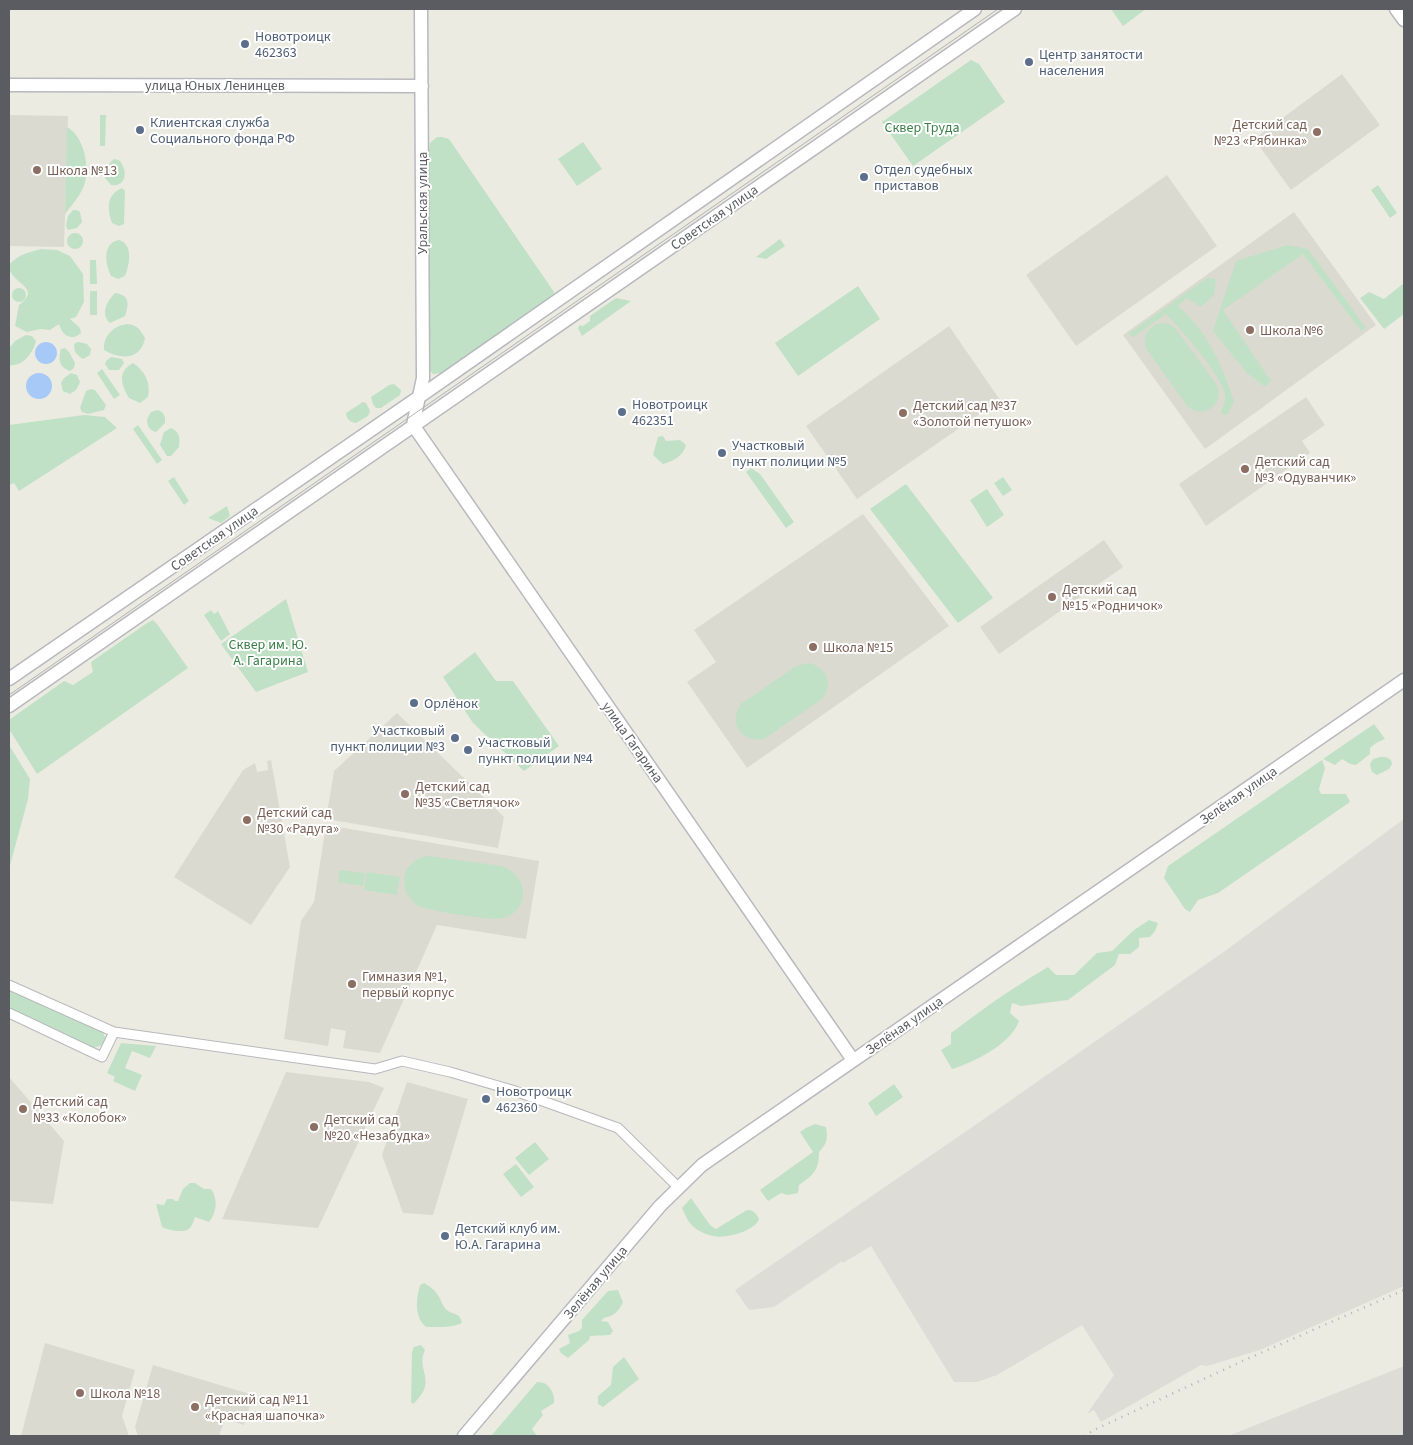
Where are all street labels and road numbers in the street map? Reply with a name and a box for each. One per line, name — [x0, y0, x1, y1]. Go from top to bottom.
street label: улица Юных Ленинцев — [145, 76, 285, 96]
street label: Уральская улица — [413, 152, 433, 254]
street label: Советская улица — [667, 180, 762, 255]
street label: Советская улица — [167, 501, 262, 576]
street label: улица Гагарина — [597, 698, 668, 787]
street label: Зелёная улица — [1196, 762, 1281, 830]
street label: Зелёная улица — [862, 992, 947, 1060]
street label: Зелёная улица — [559, 1241, 633, 1324]

